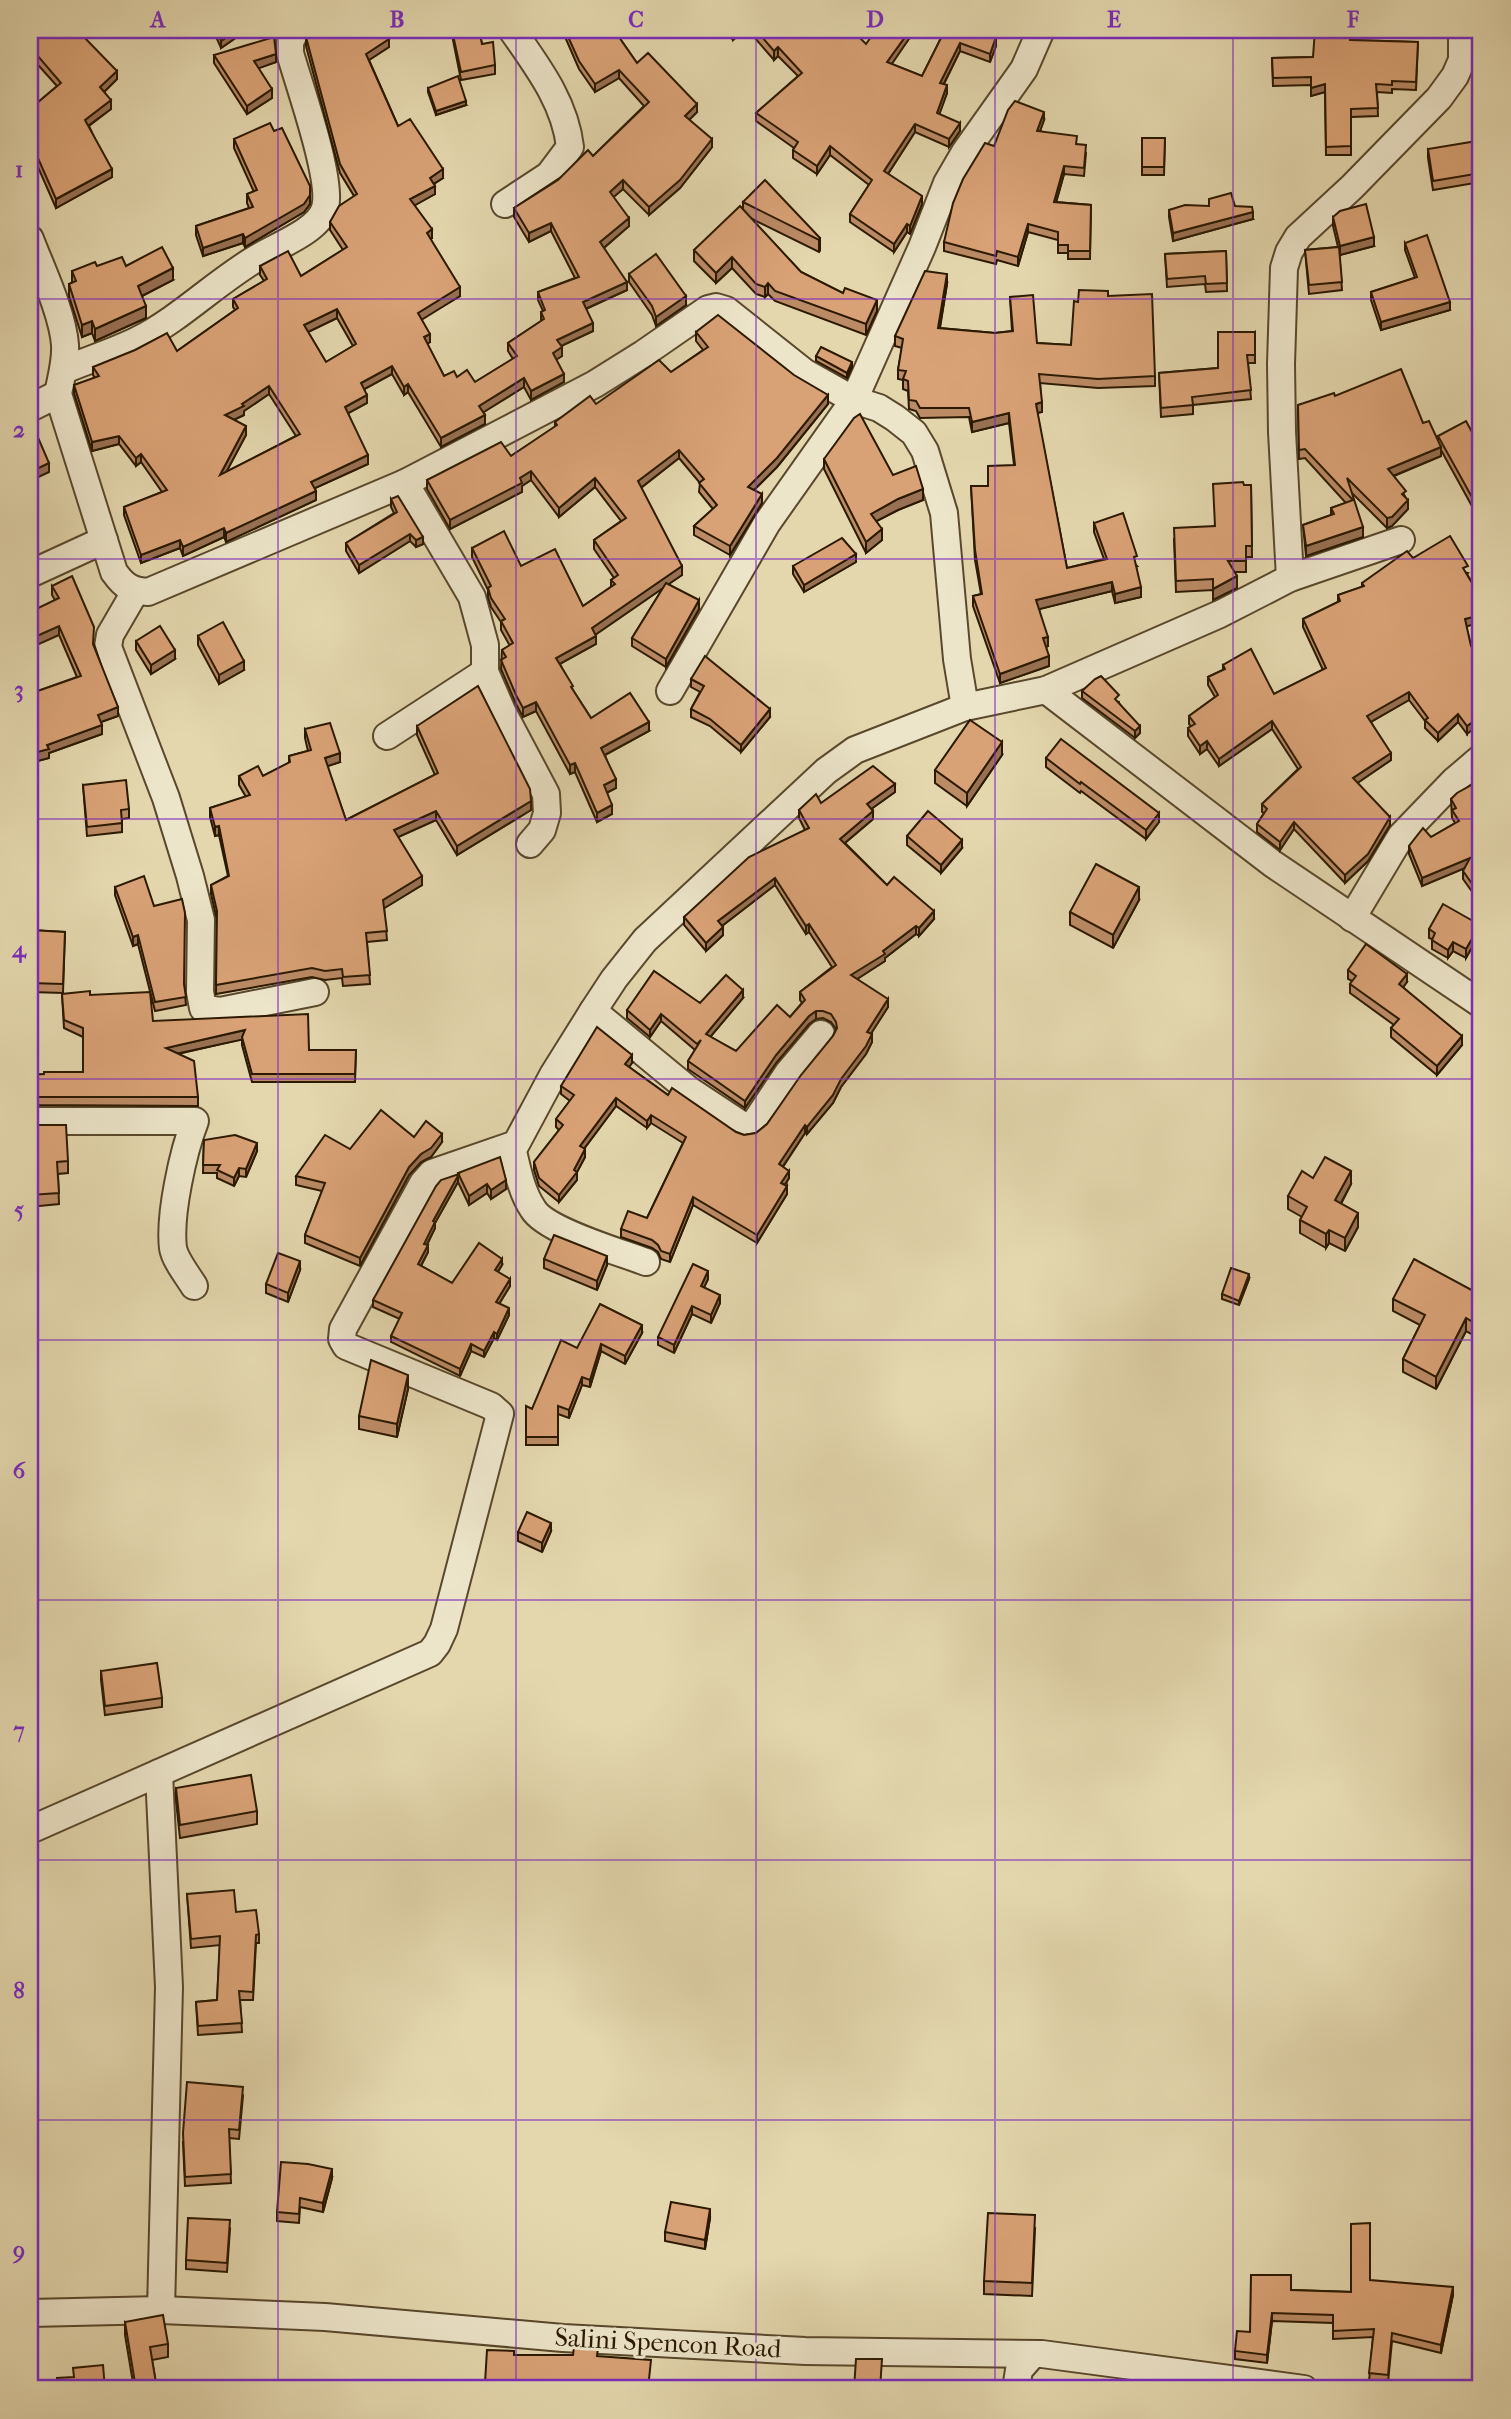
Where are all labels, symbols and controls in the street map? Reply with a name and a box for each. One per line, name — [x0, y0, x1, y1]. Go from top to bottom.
text: A — [149, 6, 167, 33]
text: B — [390, 6, 405, 33]
text: C — [628, 6, 644, 33]
text: D — [866, 6, 884, 33]
text: E — [1107, 6, 1121, 33]
text: F — [1346, 6, 1360, 33]
text: 1 — [15, 156, 23, 183]
text: 2 — [13, 416, 25, 443]
text: 3 — [14, 676, 24, 703]
text: 4 — [11, 936, 27, 963]
text: 5 — [14, 1196, 24, 1223]
text: 6 — [13, 1457, 26, 1484]
text: 7 — [12, 1717, 25, 1744]
text: 8 — [13, 1977, 25, 2004]
text: 9 — [12, 2237, 25, 2264]
street label: Salini Spencon Road — [554, 2322, 783, 2364]

